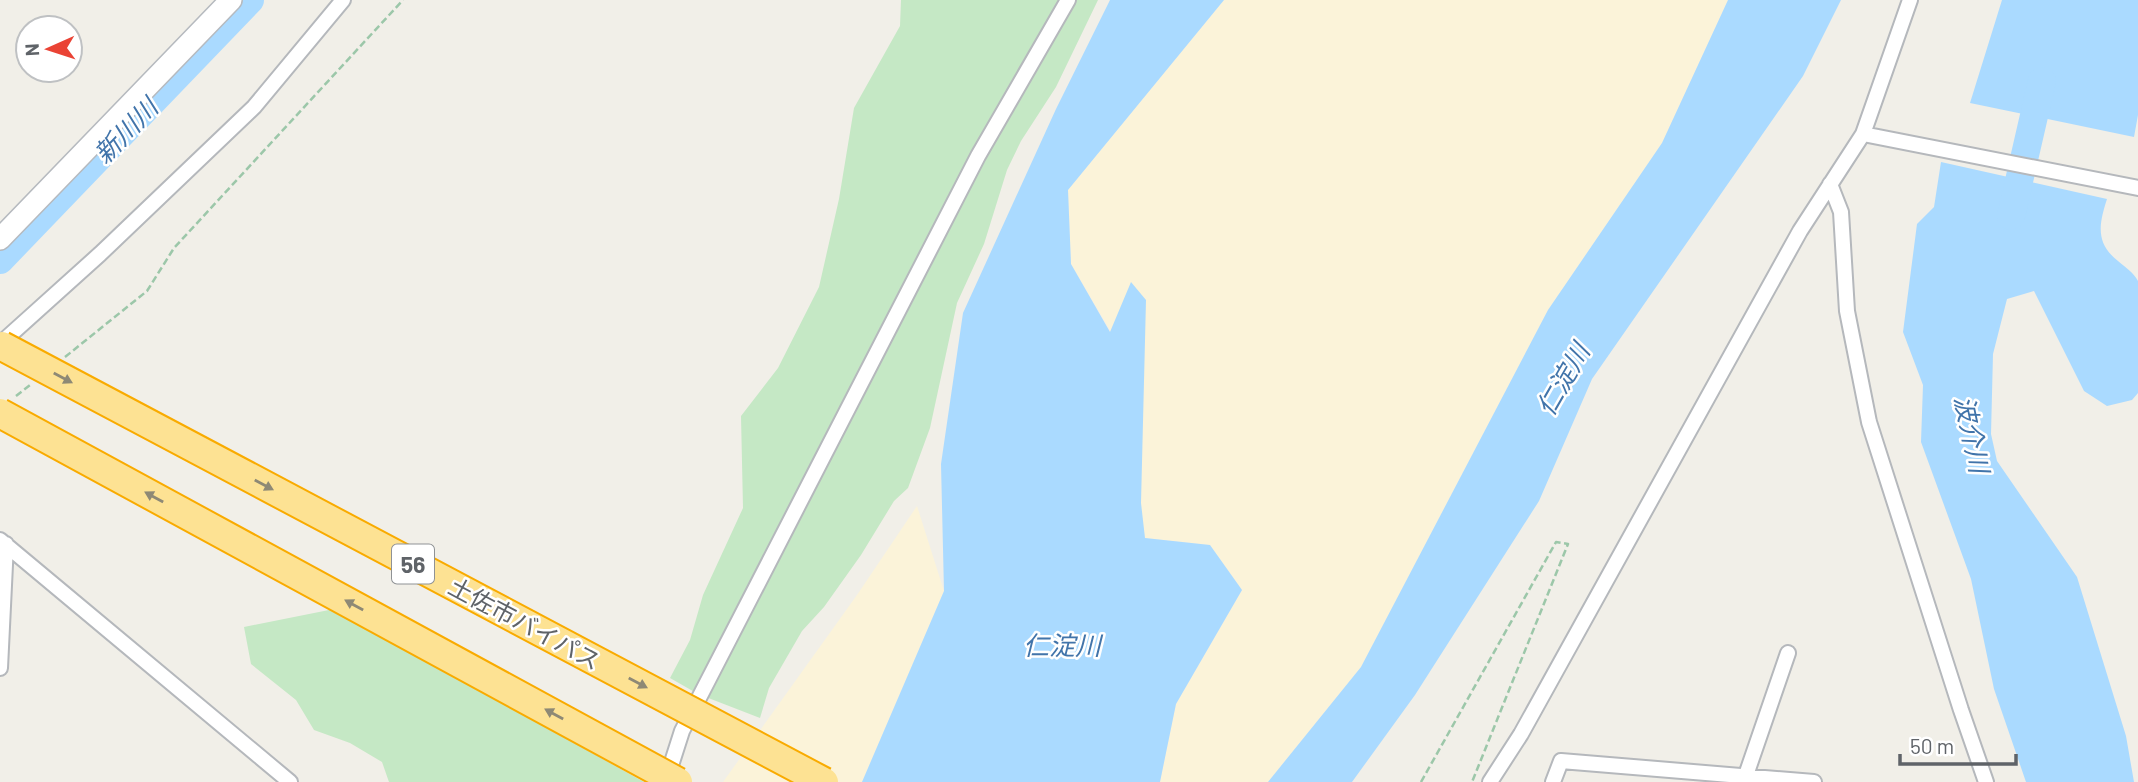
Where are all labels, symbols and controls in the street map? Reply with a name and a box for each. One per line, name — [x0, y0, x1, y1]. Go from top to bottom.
north arrow — [14, 14, 84, 84]
text: N — [20, 43, 43, 57]
water label: 新川川 — [87, 89, 165, 169]
water label: 仁淀川 — [1529, 335, 1596, 421]
one-way arrow — [53, 372, 73, 384]
water label: 波介川 — [1950, 393, 1997, 478]
one-way arrow — [254, 479, 274, 490]
one-way arrow — [144, 491, 164, 502]
road number: 56 — [392, 544, 434, 584]
street label: 土佐市バイパス — [444, 571, 606, 675]
one-way arrow — [344, 600, 364, 611]
water label: 仁淀川 — [1023, 629, 1104, 660]
one-way arrow — [628, 677, 648, 689]
one-way arrow — [544, 708, 564, 720]
scale bar — [1900, 722, 2016, 766]
text: 50 m — [1910, 733, 1954, 758]

